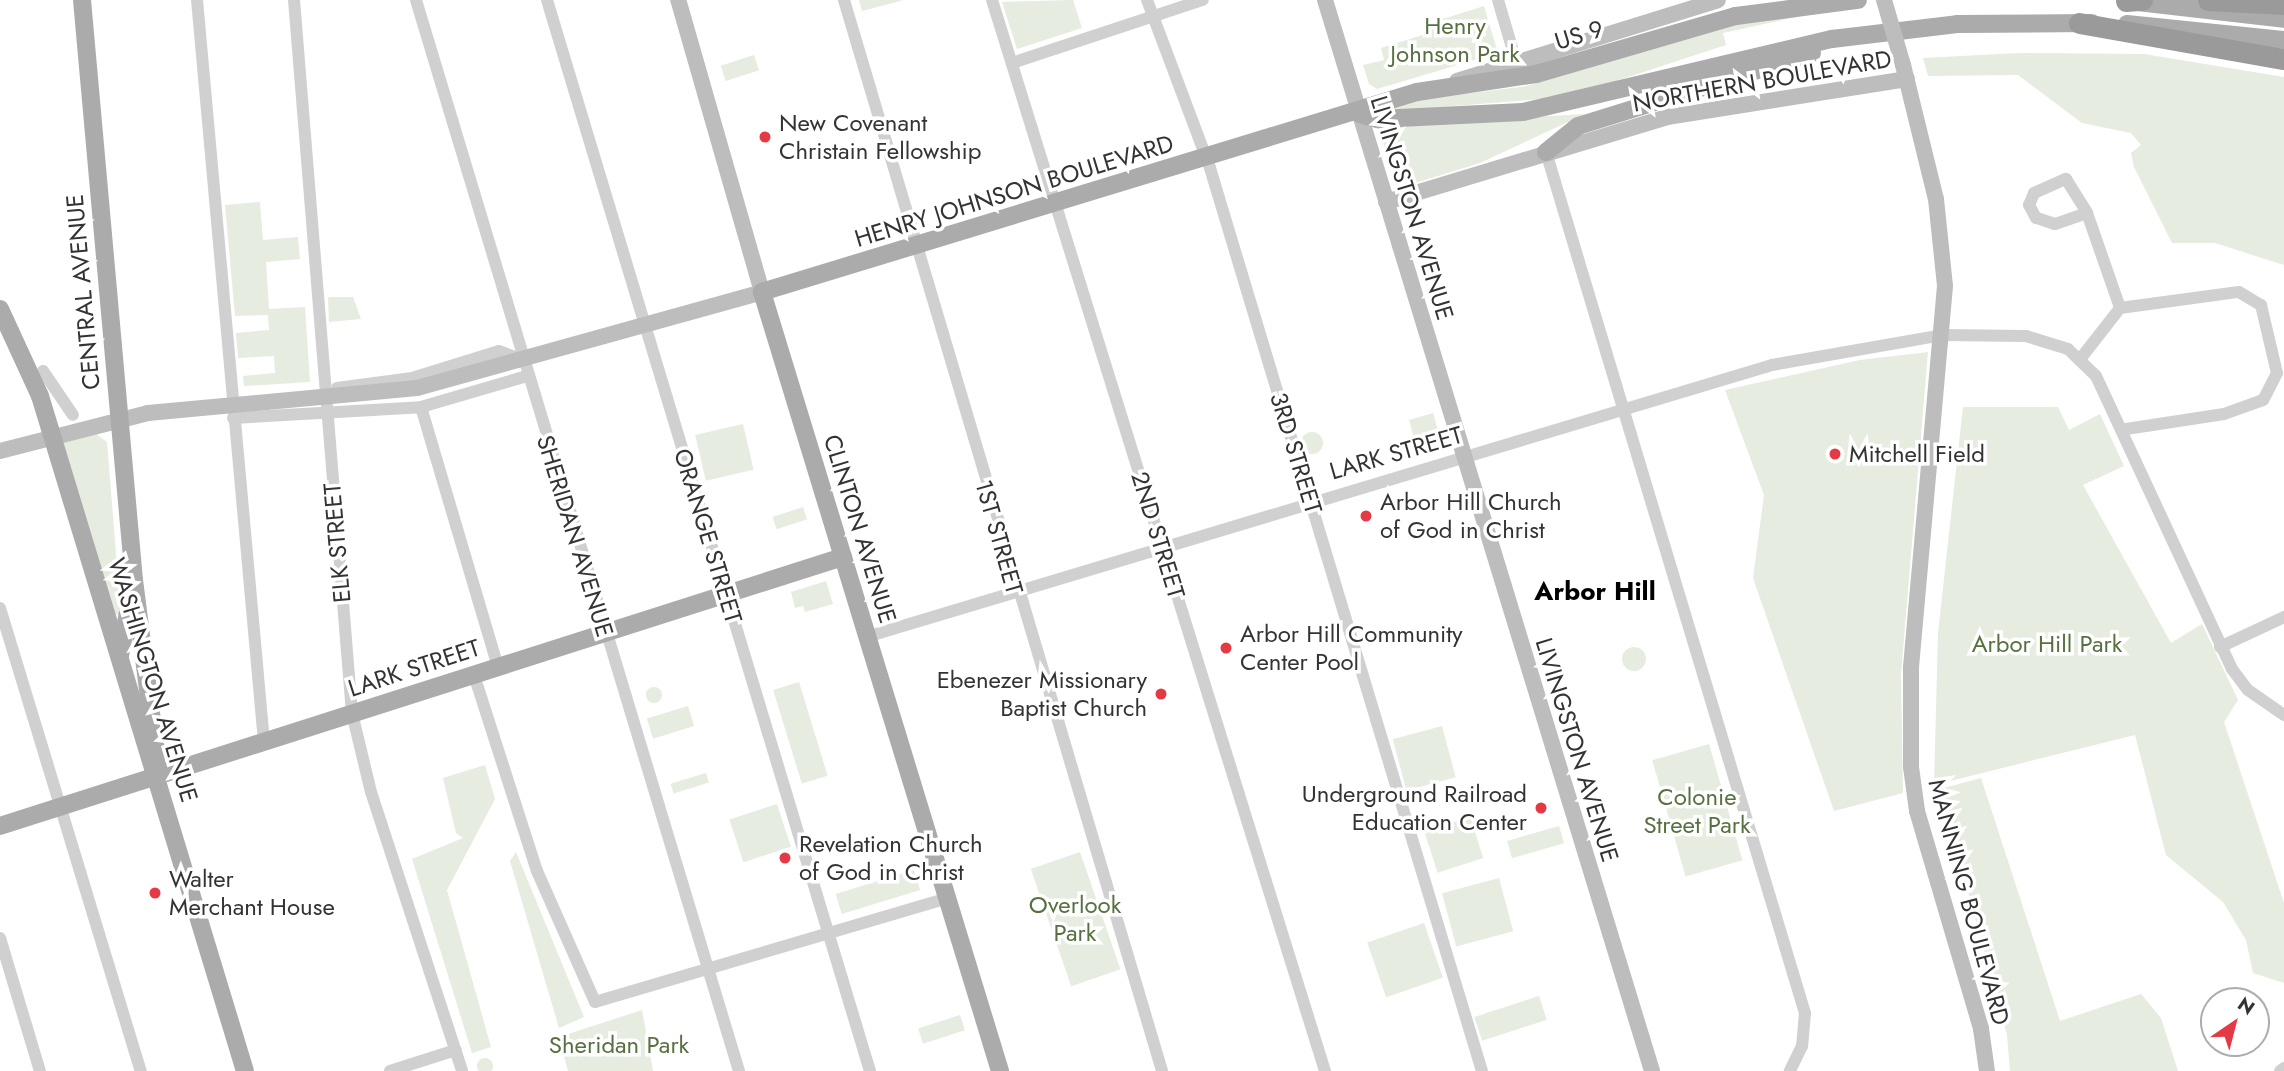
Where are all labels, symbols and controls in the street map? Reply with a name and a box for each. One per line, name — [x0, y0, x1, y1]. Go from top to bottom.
park label: Henry Johnson Park — [1390, 12, 1520, 68]
street label: US 9 — [1551, 14, 1607, 56]
street label: NORTHERN BOULEVARD — [1630, 44, 1894, 118]
street label: LIVINGSTON AVENUE — [1364, 92, 1460, 324]
place label: New Covenant Christain Fellowship — [779, 109, 981, 165]
marker: New Covenant Christain Fellowship — [757, 129, 773, 145]
street label: HENRY JOHNSON BOULEVARD — [851, 129, 1177, 253]
street label: CENTRAL AVENUE — [60, 193, 106, 391]
street label: 3RD STREET — [1264, 389, 1328, 517]
street label: LARK STREET — [1326, 420, 1466, 486]
street label: CLINTON AVENUE — [818, 431, 902, 627]
street label: SHERIDAN AVENUE — [531, 432, 619, 640]
place label: Mitchell Field — [1849, 440, 1985, 468]
street label: ORANGE STREET — [668, 445, 748, 627]
marker: Mitchell Field — [1827, 446, 1843, 462]
street label: 2ND STREET — [1125, 468, 1191, 602]
street label: 1ST STREET — [969, 476, 1029, 598]
street label: ELK STREET — [317, 482, 357, 604]
place label: Arbor Hill Church of God in Christ — [1380, 488, 1562, 544]
marker: Arbor Hill Church of God in Christ — [1358, 508, 1374, 524]
street label: WASHINGTON AVENUE — [102, 554, 204, 806]
district label: Arbor Hill — [1534, 576, 1656, 608]
place label: Arbor Hill Community Center Pool — [1240, 620, 1463, 676]
park label: Arbor Hill Park — [1972, 630, 2122, 658]
street label: LARK STREET — [344, 633, 484, 703]
street label: LIVINGSTON AVENUE — [1529, 634, 1625, 866]
marker: Arbor Hill Community Center Pool — [1218, 640, 1234, 656]
place label: Ebenezer Missionary Baptist Church — [937, 666, 1147, 722]
marker: Ebenezer Missionary Baptist Church — [1153, 686, 1169, 702]
street label: MANNING BOULEVARD — [1922, 776, 2016, 1028]
place label: Underground Railroad Education Center — [1302, 780, 1527, 836]
park label: Colonie Street Park — [1643, 783, 1751, 839]
marker: Underground Railroad Education Center — [1533, 800, 1549, 816]
place label: Revelation Church of God in Christ — [799, 830, 983, 886]
marker: Revelation Church of God in Christ — [777, 850, 793, 866]
place label: Walter Merchant House — [169, 865, 335, 921]
marker: Walter Merchant House — [147, 885, 163, 901]
park label: Overlook Park — [1029, 891, 1121, 947]
north arrow — [2200, 987, 2270, 1057]
text: N — [2232, 991, 2260, 1021]
park label: Sheridan Park — [549, 1031, 689, 1059]

